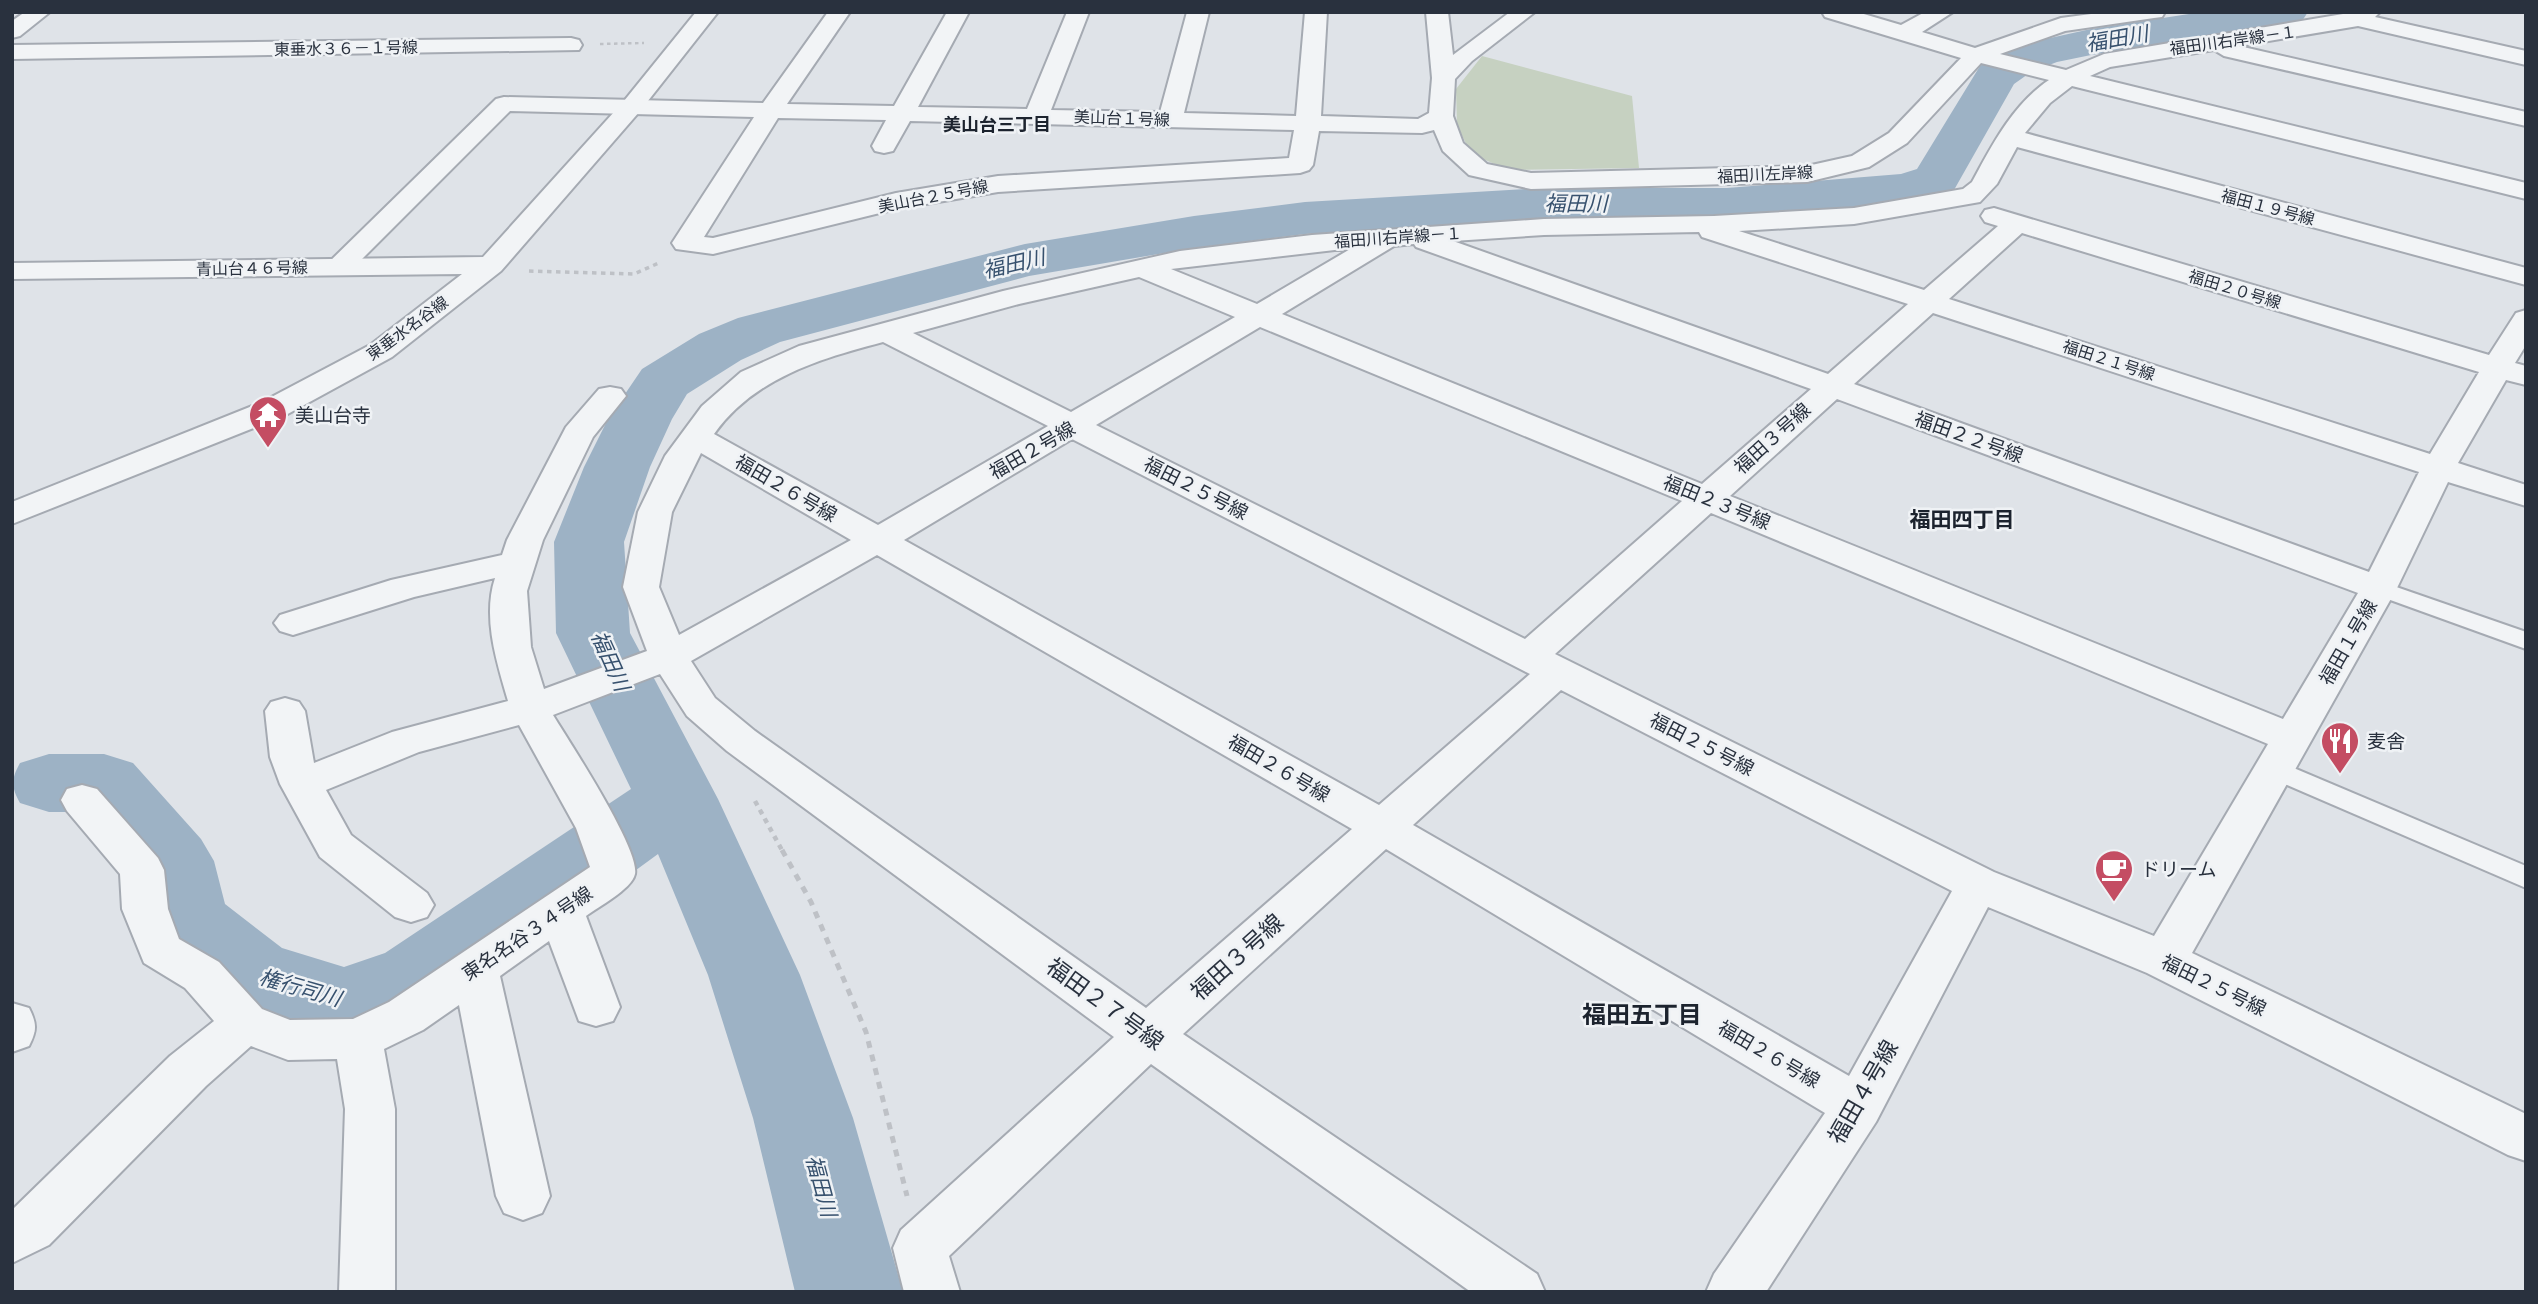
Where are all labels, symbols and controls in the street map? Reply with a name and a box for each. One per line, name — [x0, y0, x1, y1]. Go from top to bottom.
water label: 福田川 — [2084, 21, 2152, 55]
street label: 福田川右岸線－１ — [2169, 23, 2298, 58]
street label: 東垂水３６－１号線 — [274, 39, 418, 58]
street label: 美山台１号線 — [1074, 108, 1170, 129]
district label: 美山台三丁目 — [943, 115, 1051, 135]
street label: 福田川左岸線 — [1717, 163, 1813, 186]
street label: 美山台２５号線 — [876, 177, 990, 216]
street label: 福田１９号線 — [2219, 187, 2316, 228]
water label: 福田川 — [1545, 192, 1609, 215]
street label: 福田川右岸線－１ — [1334, 225, 1462, 250]
water label: 福田川 — [981, 245, 1049, 282]
street label: 青山台４６号線 — [196, 259, 308, 278]
street label: 福田２０号線 — [2186, 267, 2283, 312]
street label: 東垂水名谷線 — [363, 293, 451, 363]
street label: 福田２１号線 — [2061, 338, 2157, 383]
temple icon: 美山台寺 — [247, 394, 289, 449]
street label: 福田３号線 — [1730, 399, 1815, 478]
place label: 美山台寺 — [295, 405, 371, 426]
street label: 福田２２号線 — [1912, 408, 2026, 467]
street label: 福田２号線 — [986, 418, 1079, 483]
street label: 福田２６号線 — [731, 451, 840, 526]
street label: 福田２５号線 — [1140, 453, 1251, 524]
street label: 福田２３号線 — [1660, 471, 1774, 534]
district label: 福田四丁目 — [1910, 508, 2015, 531]
street label: 福田１号線 — [2316, 596, 2381, 689]
water label: 福田川 — [587, 627, 635, 696]
street label: 福田２５号線 — [1646, 709, 1757, 780]
restaurant icon: 麦舎 — [2319, 720, 2361, 775]
street label: 福田２６号線 — [1224, 731, 1333, 806]
place label: 麦舎 — [2367, 731, 2405, 752]
cafe icon: ドリーム — [2093, 848, 2135, 903]
place label: ドリーム — [2141, 859, 2216, 880]
street label: 東名名谷３４号線 — [458, 882, 596, 985]
street label: 福田３号線 — [1186, 909, 1288, 1005]
street label: 福田２５号線 — [2158, 951, 2270, 1020]
street label: 福田２７号線 — [1042, 953, 1168, 1055]
water label: 権行司川 — [257, 965, 346, 1011]
district label: 福田五丁目 — [1582, 1001, 1702, 1028]
street label: 福田２６号線 — [1714, 1017, 1823, 1092]
street label: 福田４号線 — [1823, 1036, 1903, 1148]
water label: 福田川 — [802, 1152, 841, 1221]

